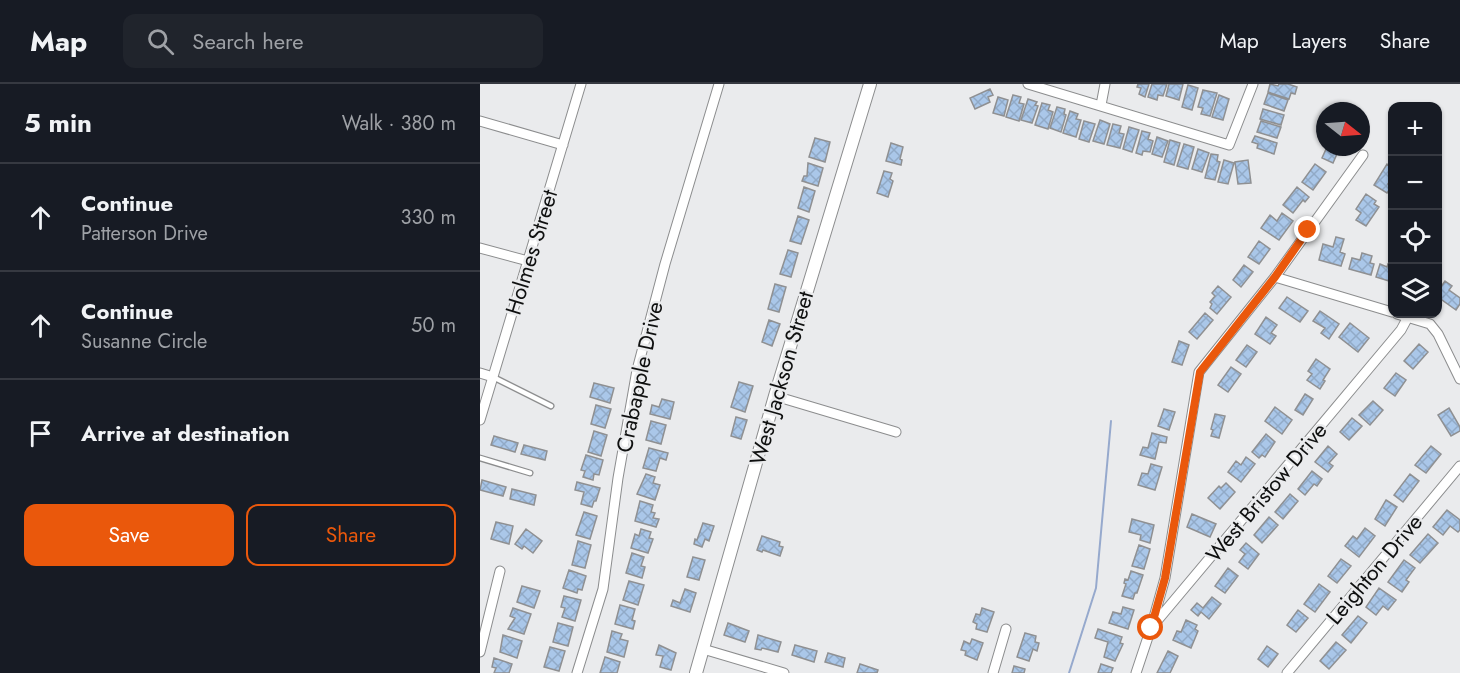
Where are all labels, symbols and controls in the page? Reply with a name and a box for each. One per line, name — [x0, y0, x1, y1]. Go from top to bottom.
search box — [123, 14, 543, 68]
text: Map — [30, 21, 87, 62]
icon: search — [144, 25, 177, 58]
text: Search here — [192, 25, 304, 57]
text: Map — [1220, 26, 1259, 56]
text: Layers — [1292, 26, 1347, 56]
text: Share — [1380, 26, 1430, 56]
north arrow — [1316, 102, 1370, 156]
map controls — [1388, 102, 1442, 318]
button: + — [1388, 102, 1442, 156]
text: 5 min — [24, 104, 92, 142]
text: Walk · 380 m — [342, 109, 456, 138]
button: − — [1388, 156, 1442, 210]
street label: Holmes Street — [497, 185, 565, 318]
text: Continue — [81, 187, 173, 219]
icon: ahead — [24, 201, 57, 234]
text: 330 m — [401, 203, 456, 232]
button: locate — [1388, 210, 1442, 264]
route end — [1294, 216, 1320, 242]
text: Patterson Drive — [81, 219, 208, 248]
button: layers — [1388, 264, 1442, 318]
street label: West Jackson Street — [741, 287, 821, 469]
text: Continue — [81, 295, 173, 327]
street label: Crabapple Drive — [607, 299, 671, 455]
icon: ahead — [24, 309, 57, 342]
text: 50 m — [411, 311, 456, 340]
text: Susanne Circle — [81, 327, 207, 356]
street label: West Bristow Drive — [1198, 415, 1334, 569]
icon: arrive — [24, 417, 57, 450]
text: Arrive at destination — [81, 417, 290, 449]
button: Save — [24, 504, 234, 566]
button: Share — [246, 504, 456, 566]
street label: Leighton Drive — [1318, 507, 1430, 631]
route start — [1137, 614, 1163, 640]

